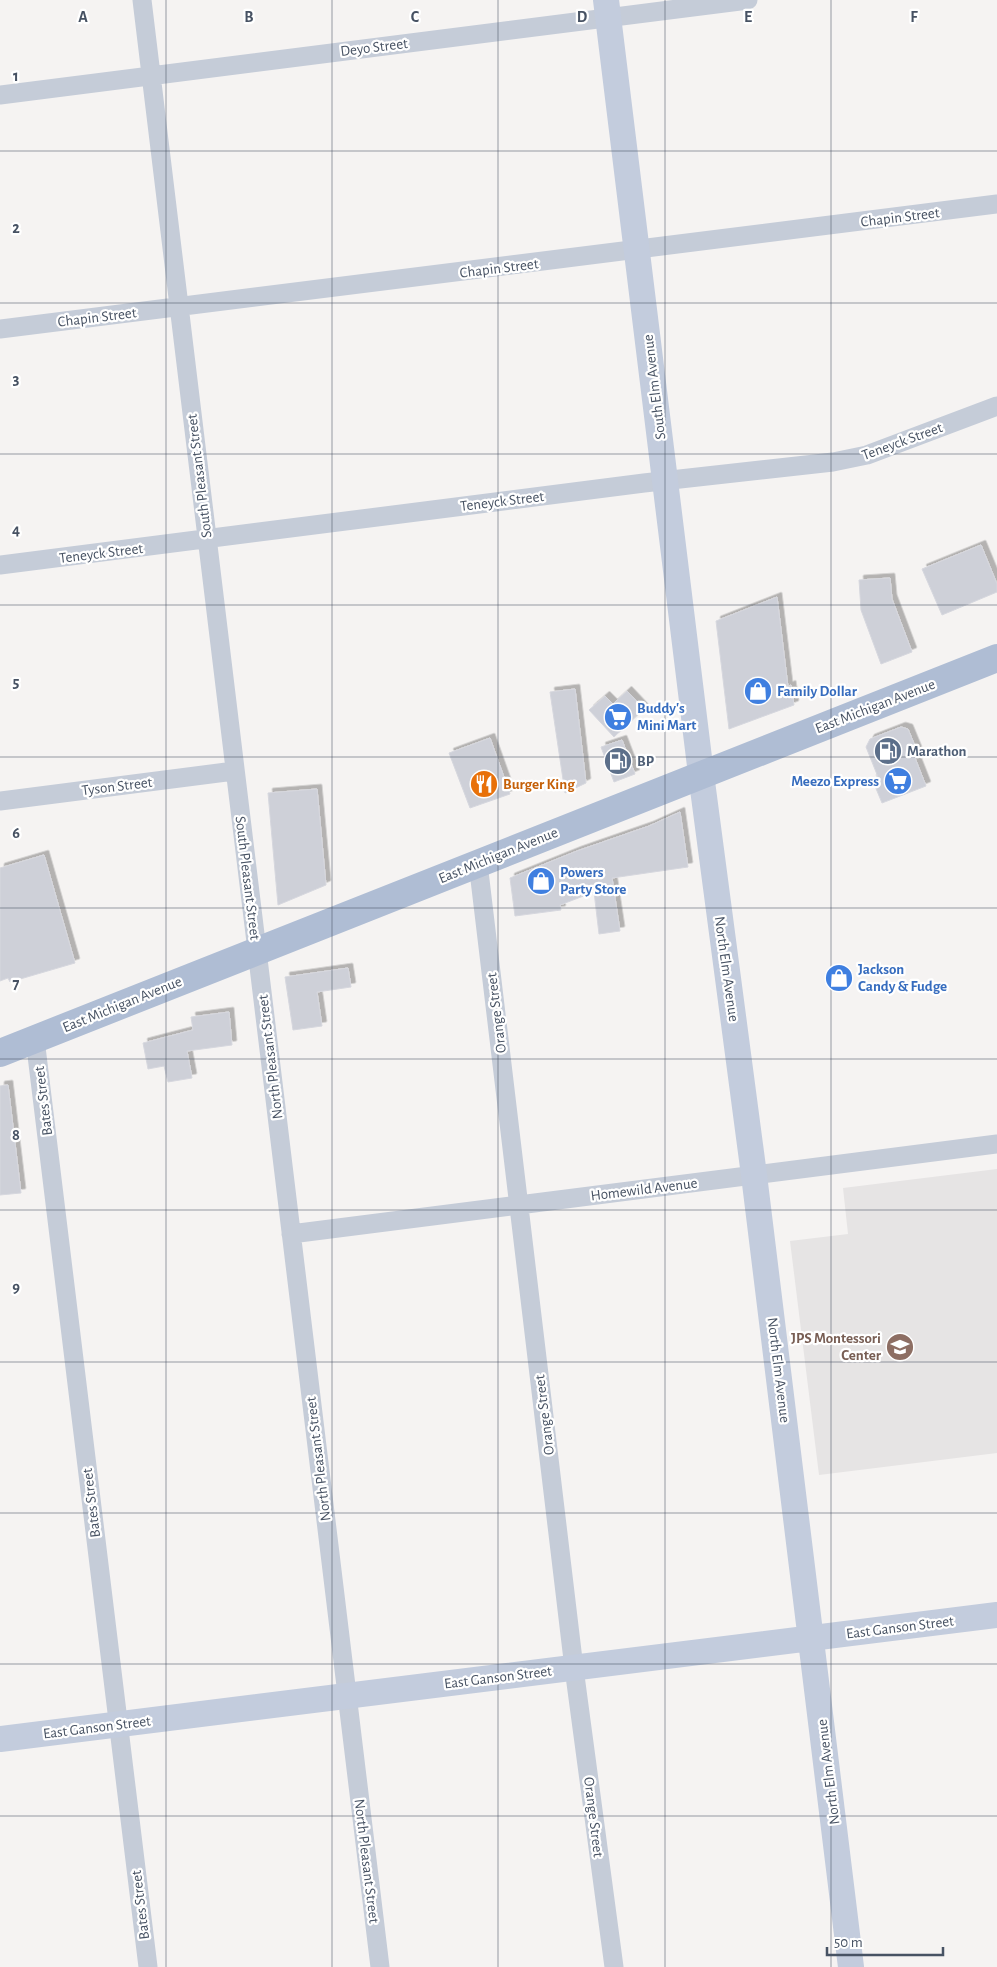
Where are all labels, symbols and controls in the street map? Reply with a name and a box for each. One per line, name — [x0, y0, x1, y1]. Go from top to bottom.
text: A — [78, 9, 88, 25]
text: B — [244, 9, 254, 25]
text: C — [411, 9, 420, 25]
text: D — [577, 9, 588, 25]
text: E — [744, 9, 752, 25]
text: F — [910, 9, 918, 25]
street label: Deyo Street — [339, 36, 409, 59]
text: 1 — [13, 68, 19, 84]
street label: Chapin Street — [860, 205, 941, 230]
text: 2 — [12, 220, 20, 236]
street label: Chapin Street — [459, 256, 540, 281]
street label: Chapin Street — [57, 305, 138, 330]
street label: South Elm Avenue — [641, 333, 668, 440]
text: 3 — [13, 371, 20, 387]
street label: South Pleasant Street — [184, 413, 215, 539]
street label: Teneyck Street — [860, 420, 945, 463]
street label: Teneyck Street — [459, 489, 545, 514]
text: 4 — [12, 522, 20, 538]
street label: Teneyck Street — [58, 541, 144, 566]
text: 5 — [13, 674, 20, 690]
shop icon: Family Dollar — [743, 676, 773, 706]
street label: East Michigan Avenue — [813, 677, 937, 736]
place label: Family Dollar — [777, 684, 858, 699]
place label: Buddy's Mini Mart — [637, 701, 696, 733]
supermarket icon: Buddy's Mini Mart — [603, 702, 633, 732]
fuel station icon: Marathon — [873, 736, 903, 766]
place label: Marathon — [907, 744, 967, 759]
fuel station icon: BP — [603, 746, 633, 776]
place label: BP — [637, 754, 655, 769]
supermarket icon: Meezo Express — [883, 766, 913, 796]
restaurant icon: Burger King — [469, 769, 499, 799]
place label: Meezo Express — [791, 774, 879, 789]
street label: Tyson Street — [81, 775, 153, 798]
place label: Burger King — [503, 777, 575, 792]
street label: South Pleasant Street — [232, 815, 263, 941]
text: 6 — [12, 825, 20, 841]
street label: East Michigan Avenue — [436, 825, 560, 886]
place label: Powers Party Store — [560, 865, 626, 897]
shop icon: Powers Party Store — [526, 866, 556, 896]
street label: North Elm Avenue — [712, 915, 741, 1023]
place label: Jackson Candy & Fudge — [858, 962, 947, 994]
shop icon: Jackson Candy & Fudge — [824, 963, 854, 993]
street label: Orange Street — [484, 972, 509, 1054]
street label: East Michigan Avenue — [60, 974, 184, 1035]
text: 7 — [13, 976, 20, 992]
street label: North Pleasant Street — [255, 994, 286, 1120]
street label: Bates Street — [32, 1065, 55, 1136]
text: 8 — [12, 1127, 20, 1143]
street label: Homewild Avenue — [590, 1175, 698, 1203]
text: 9 — [12, 1279, 20, 1295]
street label: North Elm Avenue — [765, 1316, 792, 1424]
place label: JPS Montessori Center — [791, 1331, 882, 1363]
school or university icon: JPS Montessori Center — [885, 1332, 915, 1362]
street label: Orange Street — [532, 1374, 557, 1456]
street label: North Pleasant Street — [303, 1396, 334, 1522]
street label: Bates Street — [80, 1467, 103, 1538]
street label: East Ganson Street — [845, 1613, 955, 1642]
street label: East Ganson Street — [443, 1663, 553, 1692]
street label: East Ganson Street — [42, 1713, 152, 1742]
street label: North Elm Avenue — [815, 1718, 842, 1826]
street label: Orange Street — [581, 1776, 606, 1858]
street label: North Pleasant Street — [351, 1798, 382, 1924]
street label: Bates Street — [129, 1869, 152, 1940]
scale bar — [827, 1924, 943, 1956]
text: 50 m — [834, 1935, 863, 1950]

